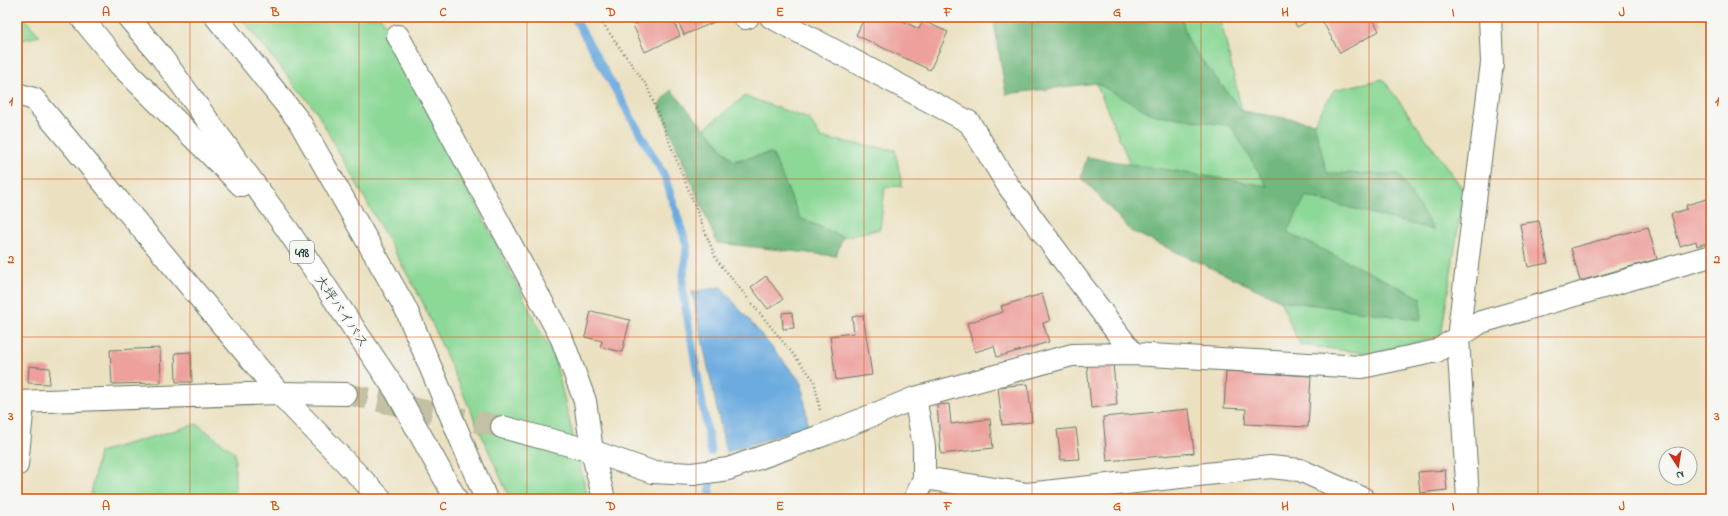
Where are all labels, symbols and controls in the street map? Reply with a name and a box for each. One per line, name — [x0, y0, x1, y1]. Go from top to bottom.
text: A — [102, 3, 110, 22]
text: B — [270, 3, 280, 22]
text: C — [439, 3, 447, 22]
text: D — [605, 3, 616, 22]
text: E — [776, 3, 784, 22]
text: F — [943, 3, 953, 22]
text: G — [1113, 3, 1121, 22]
text: H — [1281, 3, 1289, 22]
text: I — [1451, 3, 1455, 22]
text: J — [1619, 3, 1625, 22]
text: 1 — [9, 92, 14, 111]
text: 1 — [1715, 92, 1720, 111]
road number: 498 — [290, 241, 314, 263]
text: 2 — [7, 250, 15, 269]
text: 2 — [1713, 250, 1721, 269]
street label: 大坪バイパス — [309, 271, 373, 352]
text: 3 — [7, 407, 14, 426]
text: 3 — [1713, 407, 1720, 426]
north arrow — [1658, 446, 1698, 486]
text: N — [1675, 466, 1685, 483]
text: A — [102, 497, 110, 516]
text: B — [270, 497, 280, 516]
text: C — [439, 497, 447, 516]
text: D — [605, 497, 616, 516]
text: E — [776, 497, 784, 516]
text: F — [943, 497, 953, 516]
text: G — [1113, 497, 1121, 516]
text: H — [1281, 497, 1289, 516]
text: I — [1451, 497, 1455, 516]
text: J — [1619, 497, 1625, 516]

